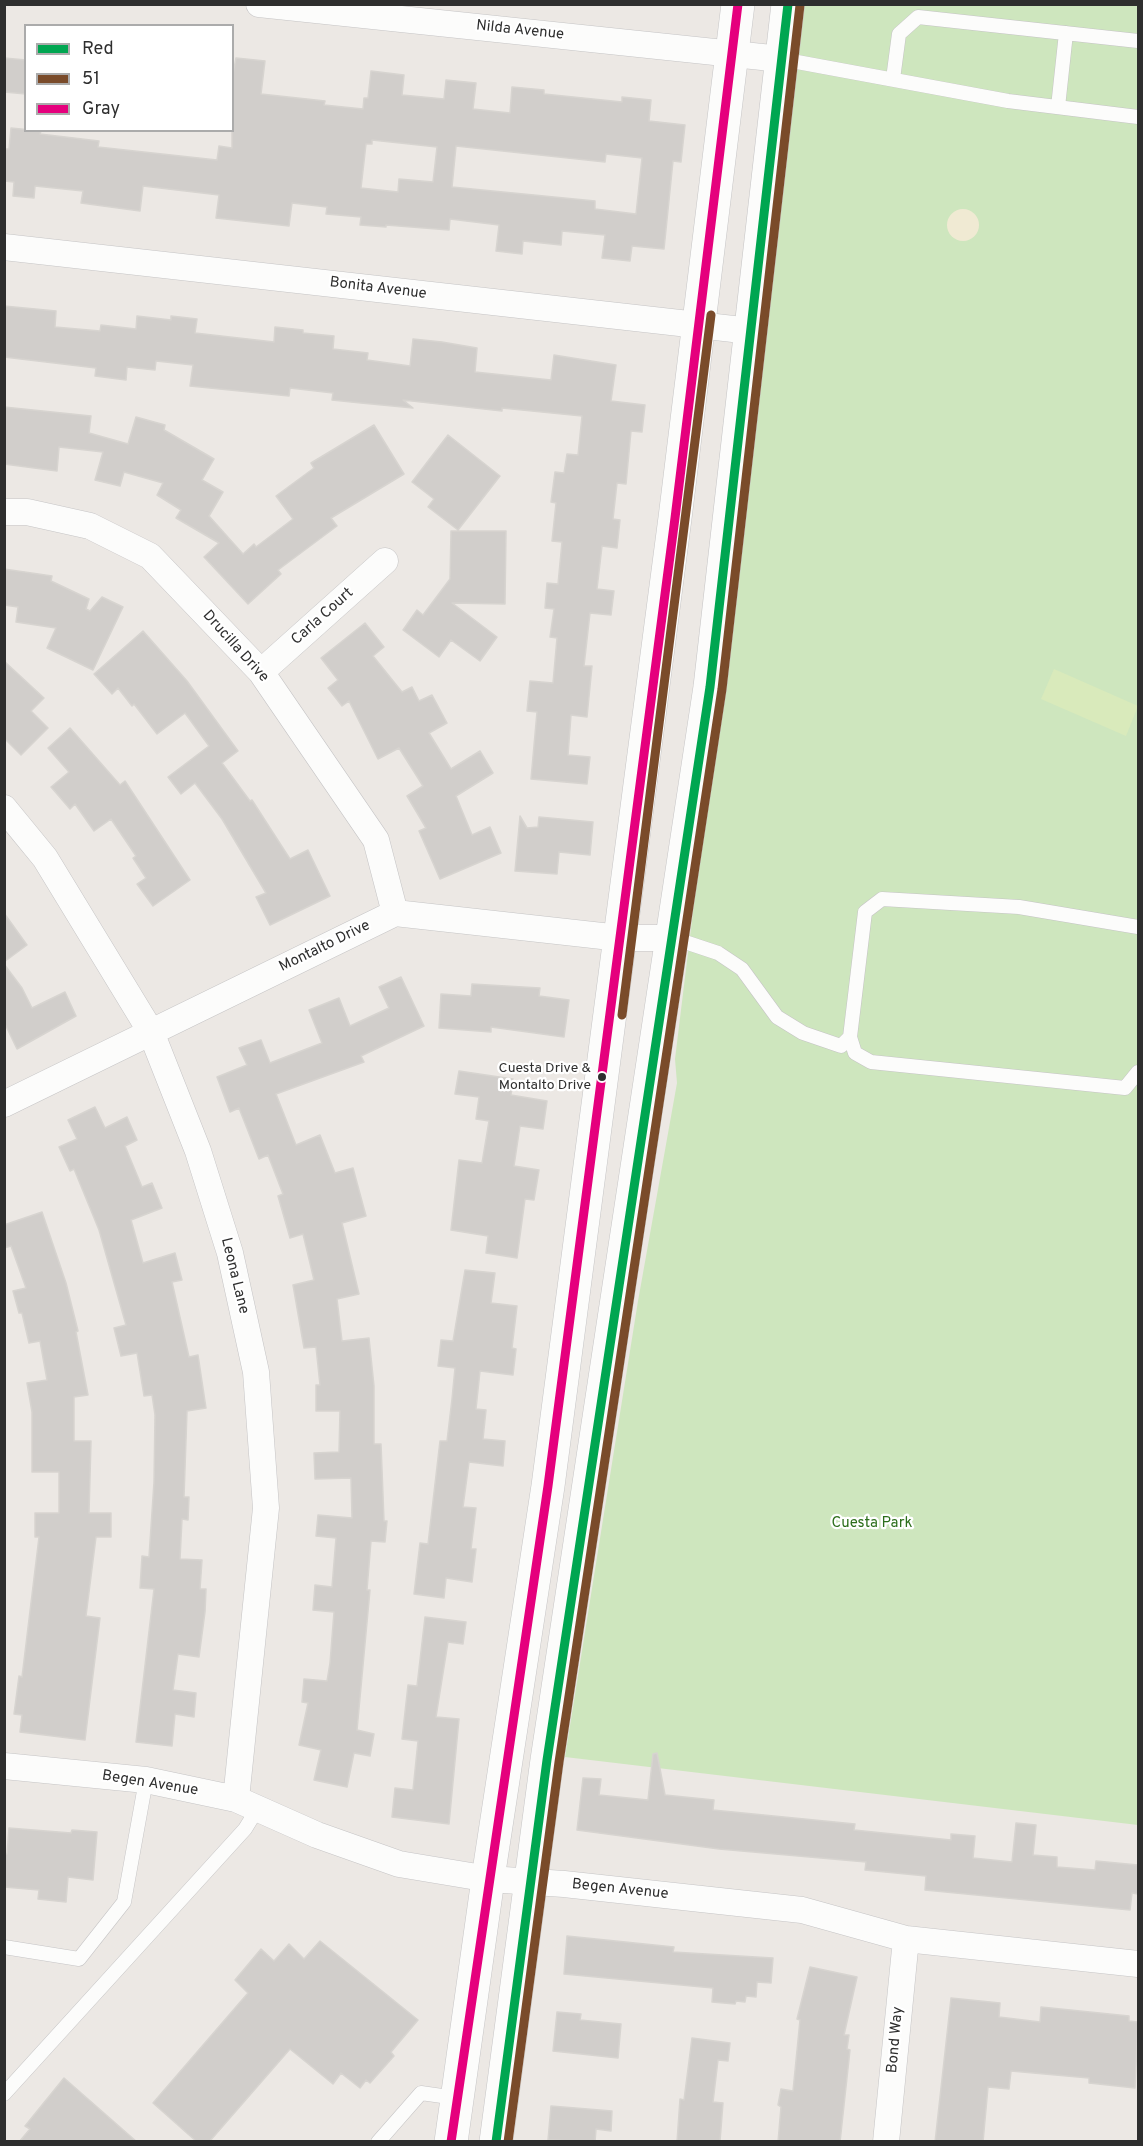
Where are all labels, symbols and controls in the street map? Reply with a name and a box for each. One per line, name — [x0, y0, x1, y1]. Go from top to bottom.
street label: Nilda Avenue — [475, 17, 565, 45]
legend — [24, 24, 234, 132]
text: Red — [82, 38, 114, 61]
text: 51 — [82, 68, 100, 91]
text: Gray — [82, 98, 120, 121]
street label: Bonita Avenue — [328, 274, 428, 304]
street label: Carla Court — [288, 584, 358, 650]
street label: Drucilla Drive — [198, 607, 272, 687]
street label: Montalto Drive — [277, 917, 373, 977]
place label: Cuesta Drive & Montalto Drive — [499, 1061, 591, 1094]
marker: Cuesta Drive & Montalto Drive — [596, 1071, 608, 1083]
street label: Leona Lane — [216, 1236, 252, 1316]
park label: Cuesta Park — [832, 1515, 912, 1533]
street label: Begen Avenue — [101, 1768, 199, 1800]
street label: Begen Avenue — [571, 1876, 669, 1904]
street label: Bond Way — [884, 2006, 908, 2074]

